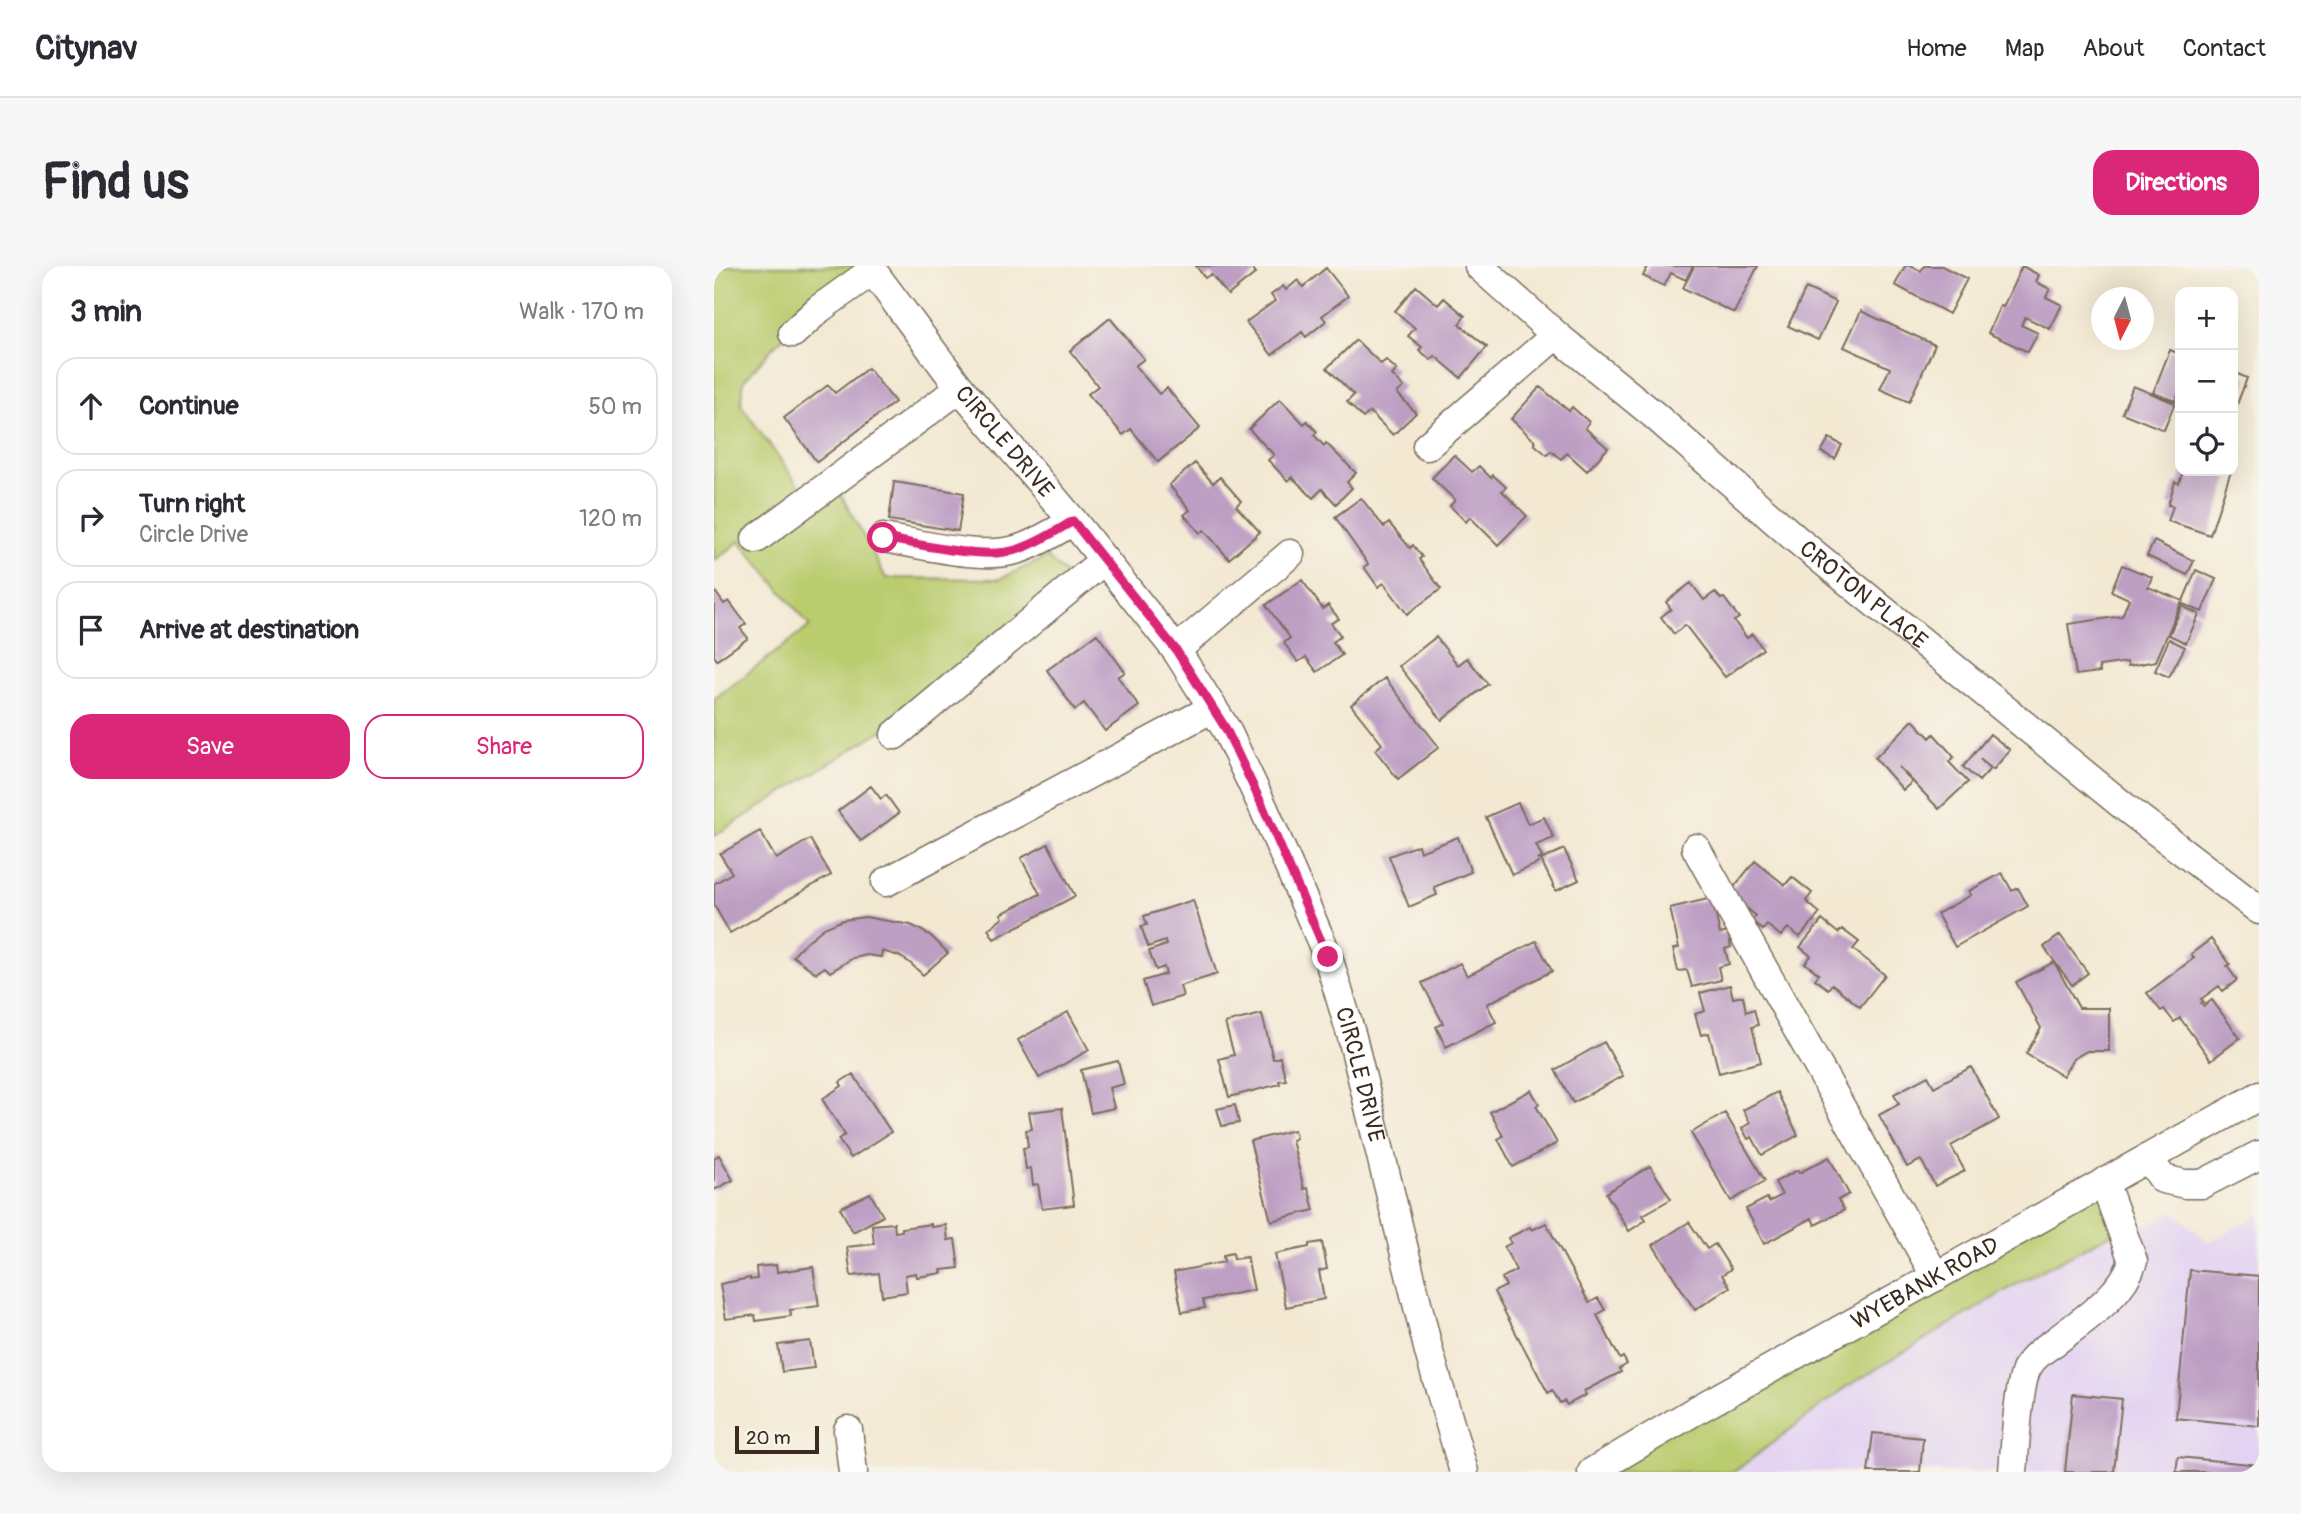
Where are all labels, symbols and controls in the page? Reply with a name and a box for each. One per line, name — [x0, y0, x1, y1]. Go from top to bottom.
text: Citynav — [35, 28, 138, 69]
text: Home — [1906, 34, 1967, 63]
text: Map — [2005, 34, 2045, 63]
text: About — [2083, 34, 2145, 63]
text: Contact — [2183, 34, 2266, 63]
button: Directions — [2093, 150, 2259, 215]
text: Find us — [42, 152, 189, 213]
north arrow — [2091, 287, 2154, 350]
map controls — [2175, 287, 2238, 476]
button: + — [2175, 287, 2238, 350]
text: 3 min — [70, 293, 142, 330]
text: Walk · 170 m — [519, 297, 644, 326]
button: − — [2175, 350, 2238, 413]
street label: CIRCLE DRIVE — [949, 379, 1061, 503]
icon: ahead — [72, 387, 110, 425]
text: Continue — [139, 390, 239, 422]
text: 50 m — [588, 392, 642, 421]
button: locate — [2175, 413, 2238, 476]
text: Turn right — [139, 488, 245, 520]
icon: right — [72, 499, 110, 537]
text: 120 m — [579, 504, 642, 533]
text: Circle Drive — [139, 520, 248, 549]
route start — [867, 522, 898, 553]
street label: CROTON PLACE — [1794, 534, 1934, 655]
icon: arrive — [72, 611, 110, 649]
text: Arrive at destination — [139, 614, 359, 646]
button: Save — [70, 714, 350, 779]
button: Share — [364, 714, 644, 779]
route end — [1312, 941, 1343, 972]
street label: CIRCLE DRIVE — [1329, 1003, 1392, 1145]
street label: WYEBANK ROAD — [1846, 1230, 2004, 1335]
scale bar — [735, 1423, 819, 1455]
text: 20 m — [746, 1426, 791, 1450]

